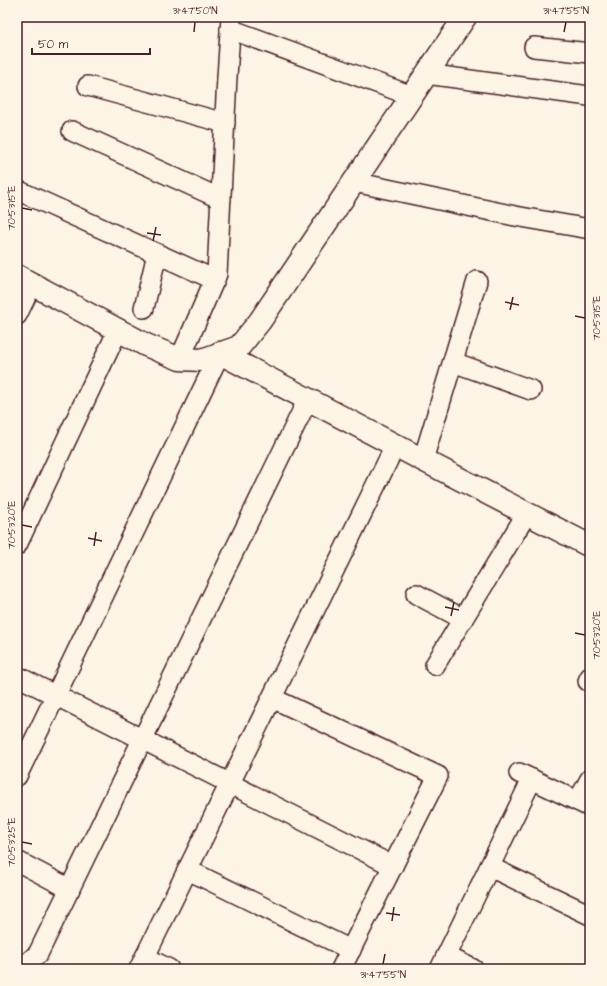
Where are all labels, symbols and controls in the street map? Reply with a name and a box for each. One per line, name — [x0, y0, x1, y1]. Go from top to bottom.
text: 31°47'50"N — [172, 4, 218, 18]
text: 31°47'55"N — [543, 4, 589, 18]
scale bar — [32, 30, 150, 56]
text: 50 m — [38, 36, 69, 53]
text: 70°53'15"E — [5, 185, 19, 231]
text: 70°53'15"E — [590, 295, 604, 341]
text: 70°53'20"E — [5, 501, 19, 549]
text: 70°53'20"E — [590, 611, 604, 659]
text: 70°53'25"E — [5, 817, 19, 867]
text: 31°47'55"N — [360, 968, 406, 982]

